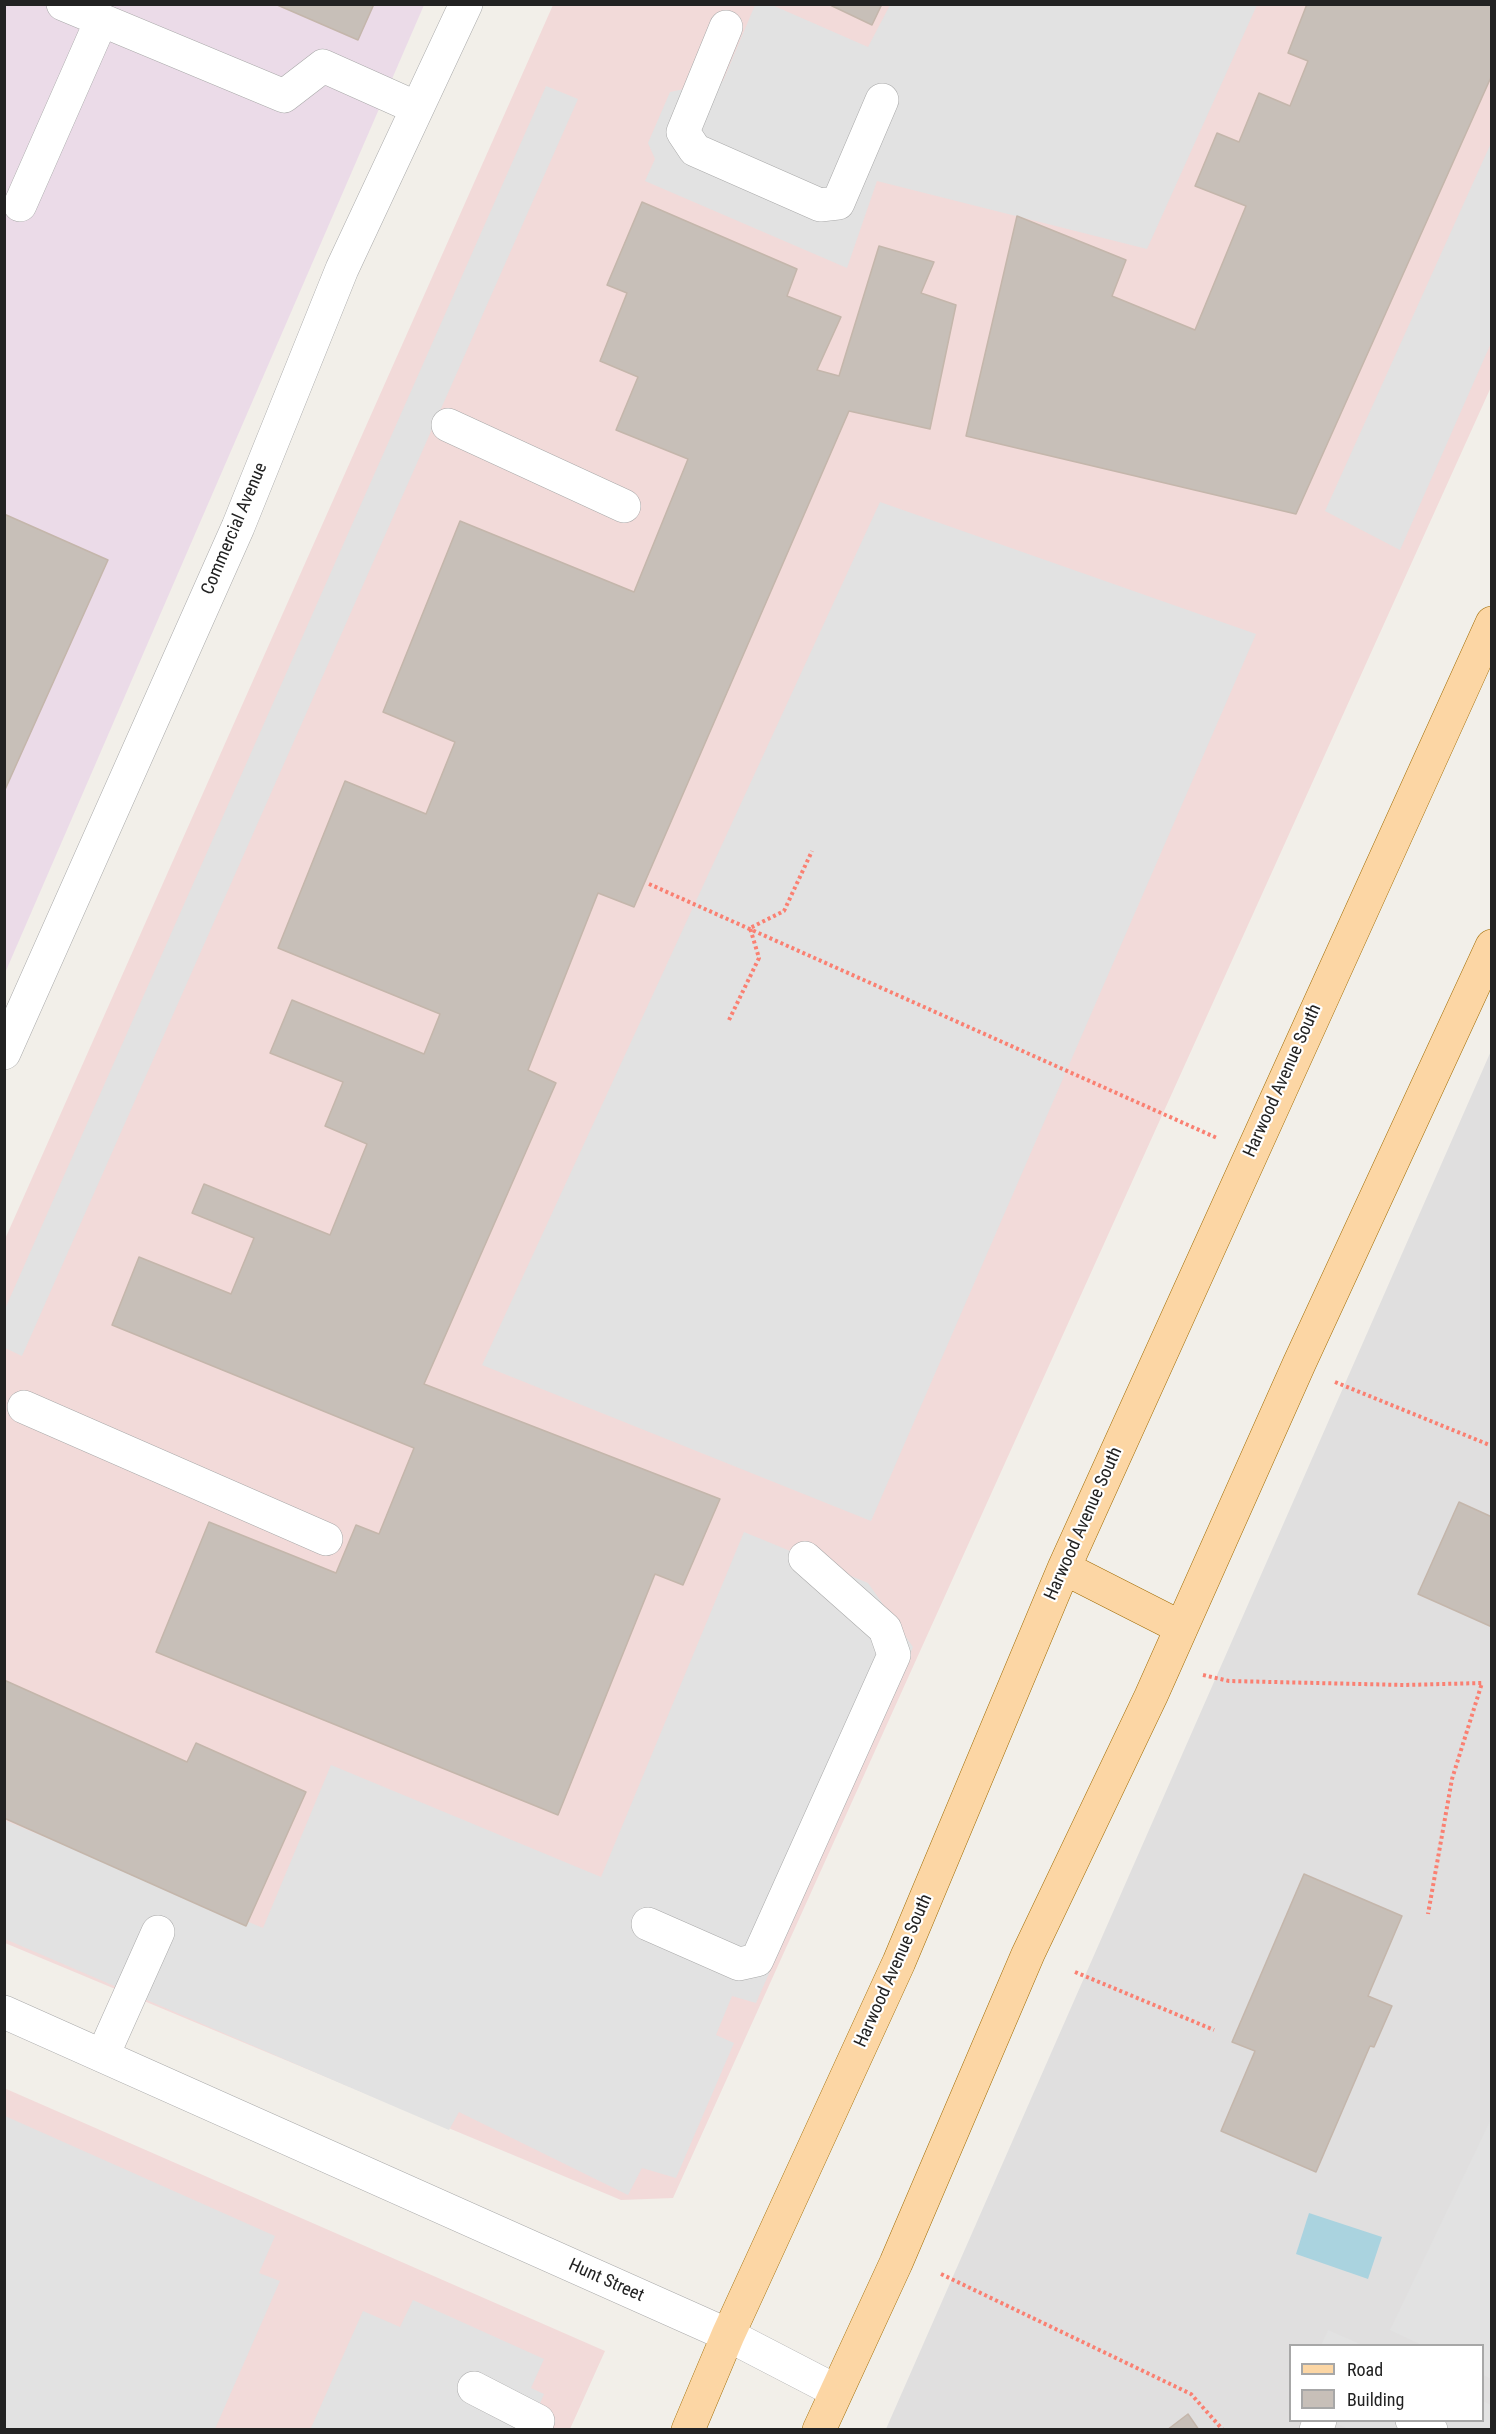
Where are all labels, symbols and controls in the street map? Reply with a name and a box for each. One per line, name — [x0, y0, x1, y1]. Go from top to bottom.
street label: Commercial Avenue — [197, 460, 273, 598]
street label: Harwood Avenue South — [1240, 1001, 1326, 1161]
street label: Harwood Avenue South — [1041, 1444, 1127, 1604]
street label: Harwood Avenue South — [851, 1891, 937, 2051]
street label: Hunt Street — [565, 2255, 647, 2307]
legend — [1289, 2344, 1484, 2422]
text: Road — [1347, 2359, 1383, 2380]
text: Building — [1347, 2389, 1404, 2410]

